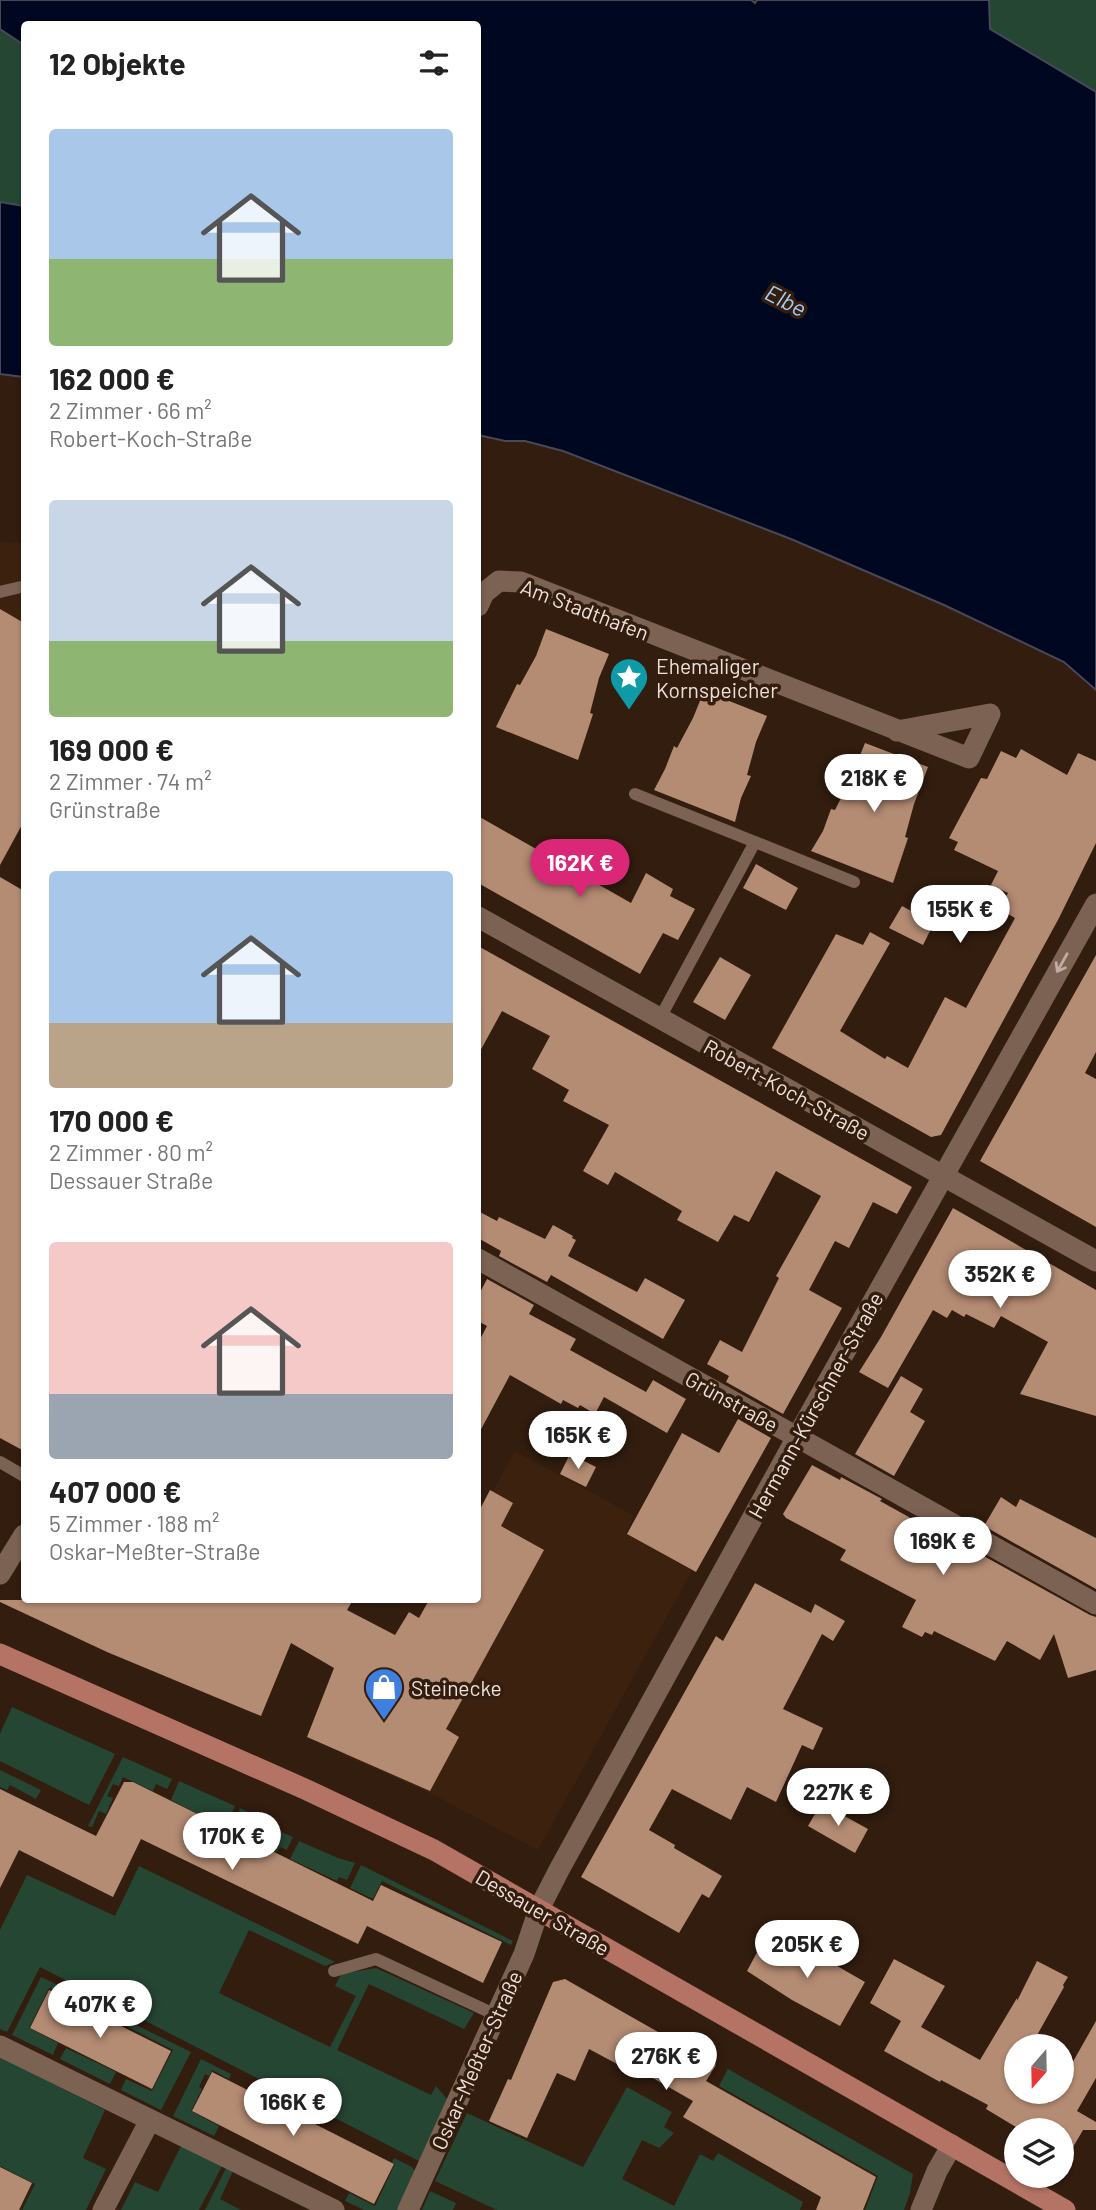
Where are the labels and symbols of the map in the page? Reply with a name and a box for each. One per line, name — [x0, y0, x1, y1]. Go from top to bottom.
water label: Elbe — [761, 278, 811, 322]
street label: Am Stadthafen — [517, 573, 653, 645]
place label: Ehemaliger Kornspeicher — [656, 653, 778, 702]
place icon: Ehemaliger Kornspeicher — [608, 656, 650, 711]
pin: 218K € — [817, 754, 931, 814]
pin: 162K € — [523, 839, 637, 899]
pin: 155K € — [903, 886, 1017, 945]
one-way arrow — [1055, 953, 1069, 973]
street label: Robert-Koch-Straße — [700, 1033, 874, 1145]
pin: 352K € — [943, 1250, 1057, 1310]
street label: Hermann-Kürschner-Straße — [742, 1288, 888, 1522]
street label: Grünstraße — [681, 1365, 783, 1437]
pin: 165K € — [521, 1412, 635, 1471]
pin: 169K € — [886, 1518, 1000, 1577]
shop icon: Steinecke — [363, 1666, 405, 1721]
place label: Steinecke — [411, 1675, 502, 1700]
pin: 227K € — [781, 1769, 895, 1828]
pin: 170K € — [175, 1812, 289, 1872]
street label: Dessauer Straße — [472, 1864, 614, 1960]
pin: 205K € — [750, 1920, 864, 1980]
street label: Oskar-Meßter-Straße — [425, 1967, 527, 2153]
pin: 407K € — [43, 1980, 157, 2040]
pin: 276K € — [609, 2032, 723, 2092]
north arrow — [1004, 2034, 1074, 2104]
pin: 166K € — [236, 2078, 350, 2138]

